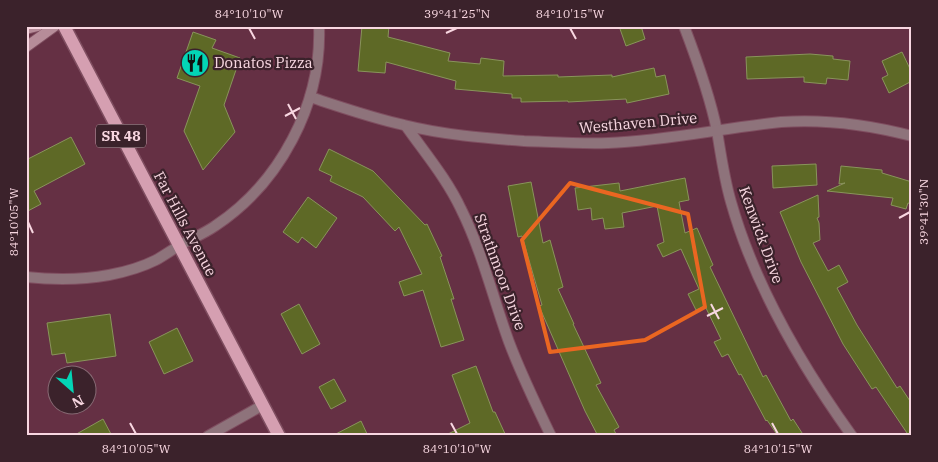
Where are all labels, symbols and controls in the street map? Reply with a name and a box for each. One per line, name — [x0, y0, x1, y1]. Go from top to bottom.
text: 84°10'10"W — [215, 6, 284, 21]
text: 39°41'25"N — [424, 6, 490, 21]
text: 84°10'15"W — [536, 6, 605, 21]
restaurant icon: Donatos Pizza — [180, 48, 210, 78]
place label: Donatos Pizza — [214, 53, 313, 72]
street label: Westhaven Drive — [578, 108, 698, 137]
road number: SR 48 — [96, 124, 146, 148]
street label: Far Hills Avenue — [150, 168, 221, 280]
text: 39°41'30"N — [916, 179, 931, 245]
street label: Kenwick Drive — [735, 184, 788, 286]
text: 84°10'05"W — [6, 187, 21, 256]
street label: Strathmoor Drive — [471, 211, 530, 333]
north arrow — [48, 364, 98, 414]
text: N — [69, 391, 87, 412]
text: 84°10'05"W — [102, 441, 171, 456]
text: 84°10'10"W — [423, 441, 492, 456]
text: 84°10'15"W — [744, 441, 813, 456]

